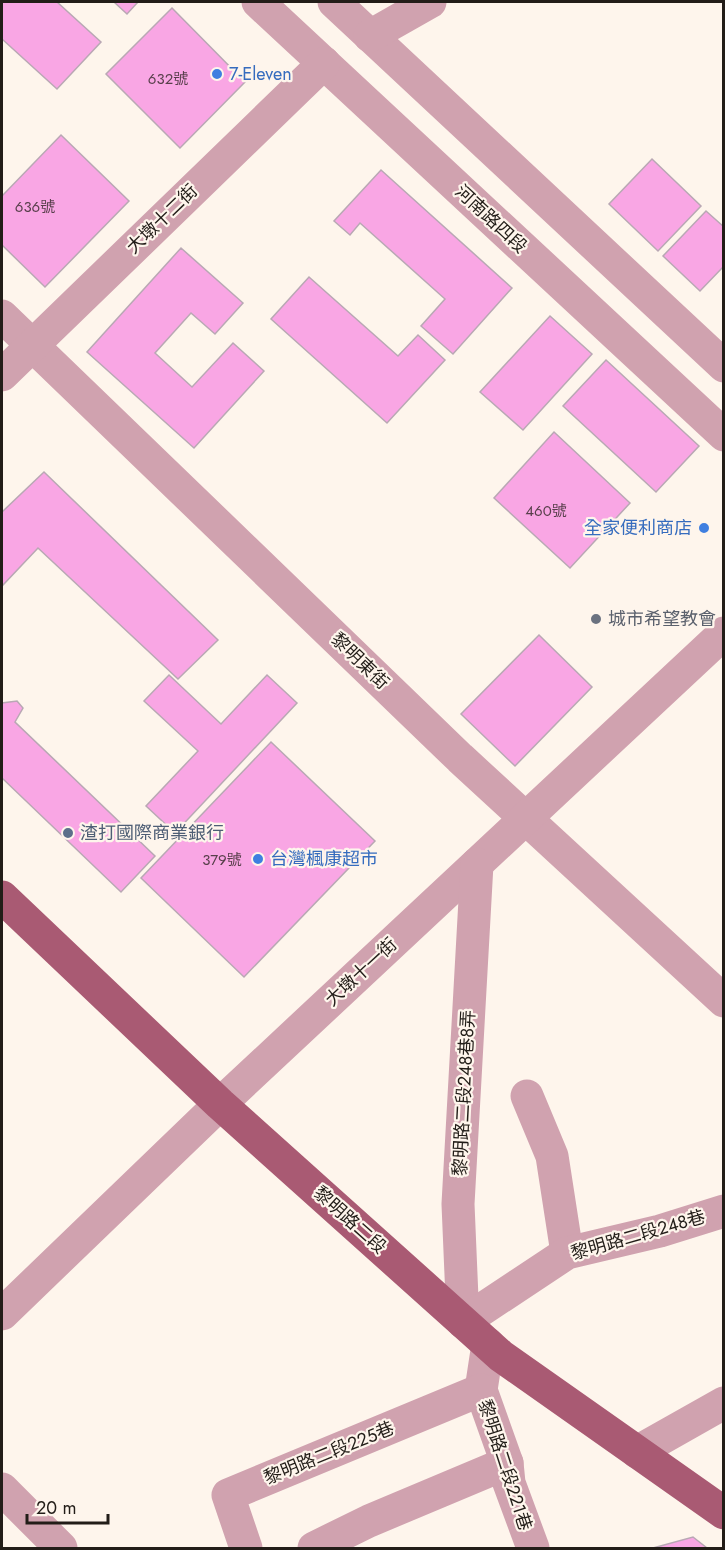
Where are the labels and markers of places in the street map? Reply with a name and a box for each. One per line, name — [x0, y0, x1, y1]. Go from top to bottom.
place label: 7-Eleven — [229, 61, 292, 87]
marker: 7-Eleven — [210, 67, 224, 81]
place label: 全家便利商店 — [584, 515, 692, 541]
marker: 全家便利商店 — [697, 521, 711, 535]
place label: 城市希望教會 — [608, 606, 716, 632]
marker: 城市希望教會 — [589, 612, 603, 626]
place label: 渣打國際商業銀行 — [80, 820, 224, 846]
marker: 渣打國際商業銀行 — [61, 826, 75, 840]
place label: 台灣楓康超市 — [270, 846, 378, 872]
marker: 台灣楓康超市 — [251, 852, 265, 866]

